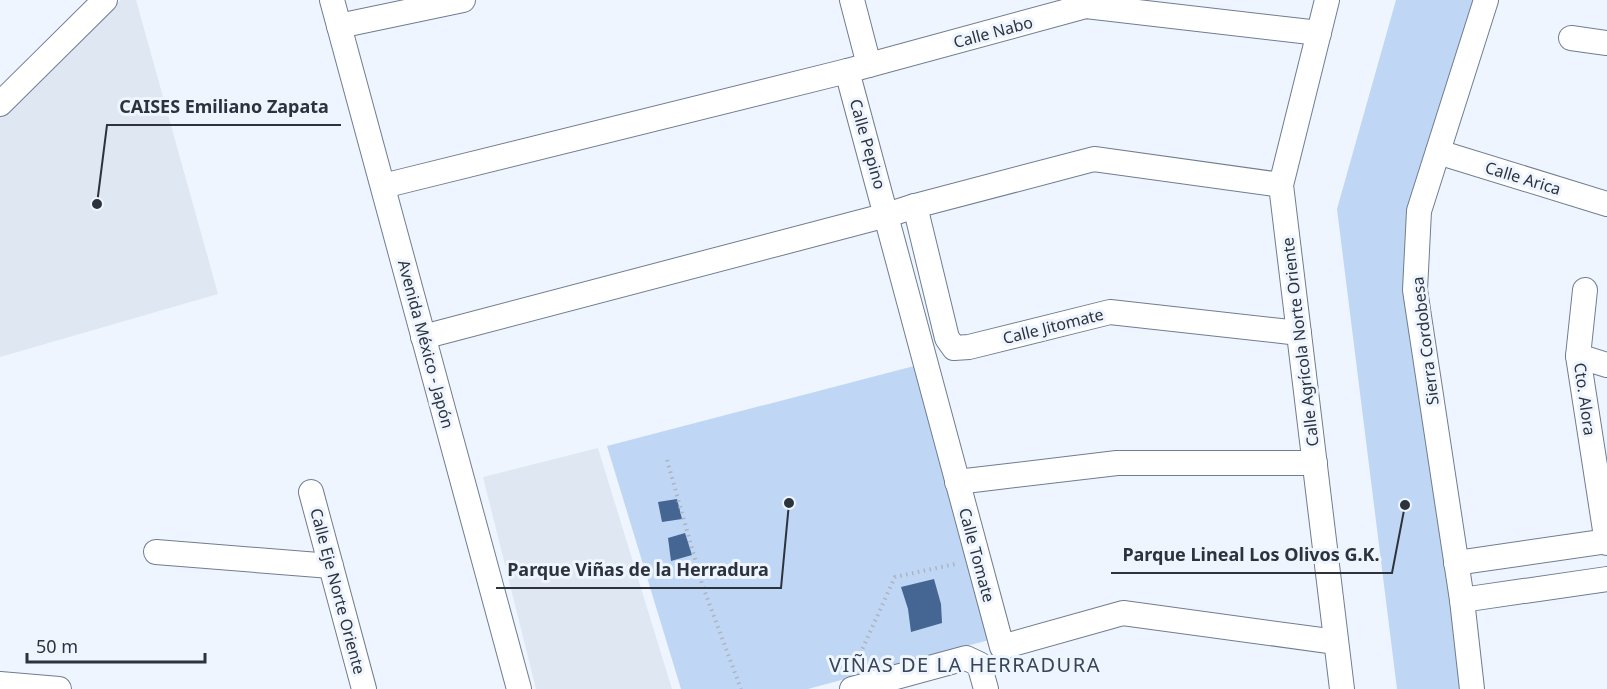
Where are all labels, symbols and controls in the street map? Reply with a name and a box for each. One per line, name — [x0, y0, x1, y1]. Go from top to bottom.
street label: Calle Nabo — [951, 11, 1035, 53]
callout: CAISES Emiliano Zapata — [107, 89, 341, 125]
text: CAISES Emiliano Zapata — [119, 94, 329, 118]
street label: Calle Pepino — [845, 96, 891, 192]
street label: Calle Arica — [1482, 156, 1564, 200]
street label: Calle Agrícola Norte Oriente — [1276, 236, 1324, 448]
street label: Avenida México - Japón — [393, 257, 459, 431]
street label: Sierra Cordobesa — [1406, 276, 1444, 406]
street label: Calle Jitomate — [1000, 303, 1106, 349]
street label: Cto. Alora — [1569, 361, 1601, 437]
street label: Calle Tomate — [954, 505, 1000, 605]
street label: Calle Eje Norte Oriente — [305, 506, 371, 676]
callout: Parque Lineal Los Olivos G.K. — [1111, 537, 1392, 573]
text: Parque Lineal Los Olivos G.K. — [1122, 542, 1380, 566]
callout: Parque Viñas de la Herradura — [496, 552, 781, 588]
text: Parque Viñas de la Herradura — [507, 557, 769, 581]
scale bar — [27, 626, 206, 664]
text: 50 m — [36, 634, 78, 658]
district label: VIÑAS DE LA HERRADURA — [829, 651, 1101, 678]

